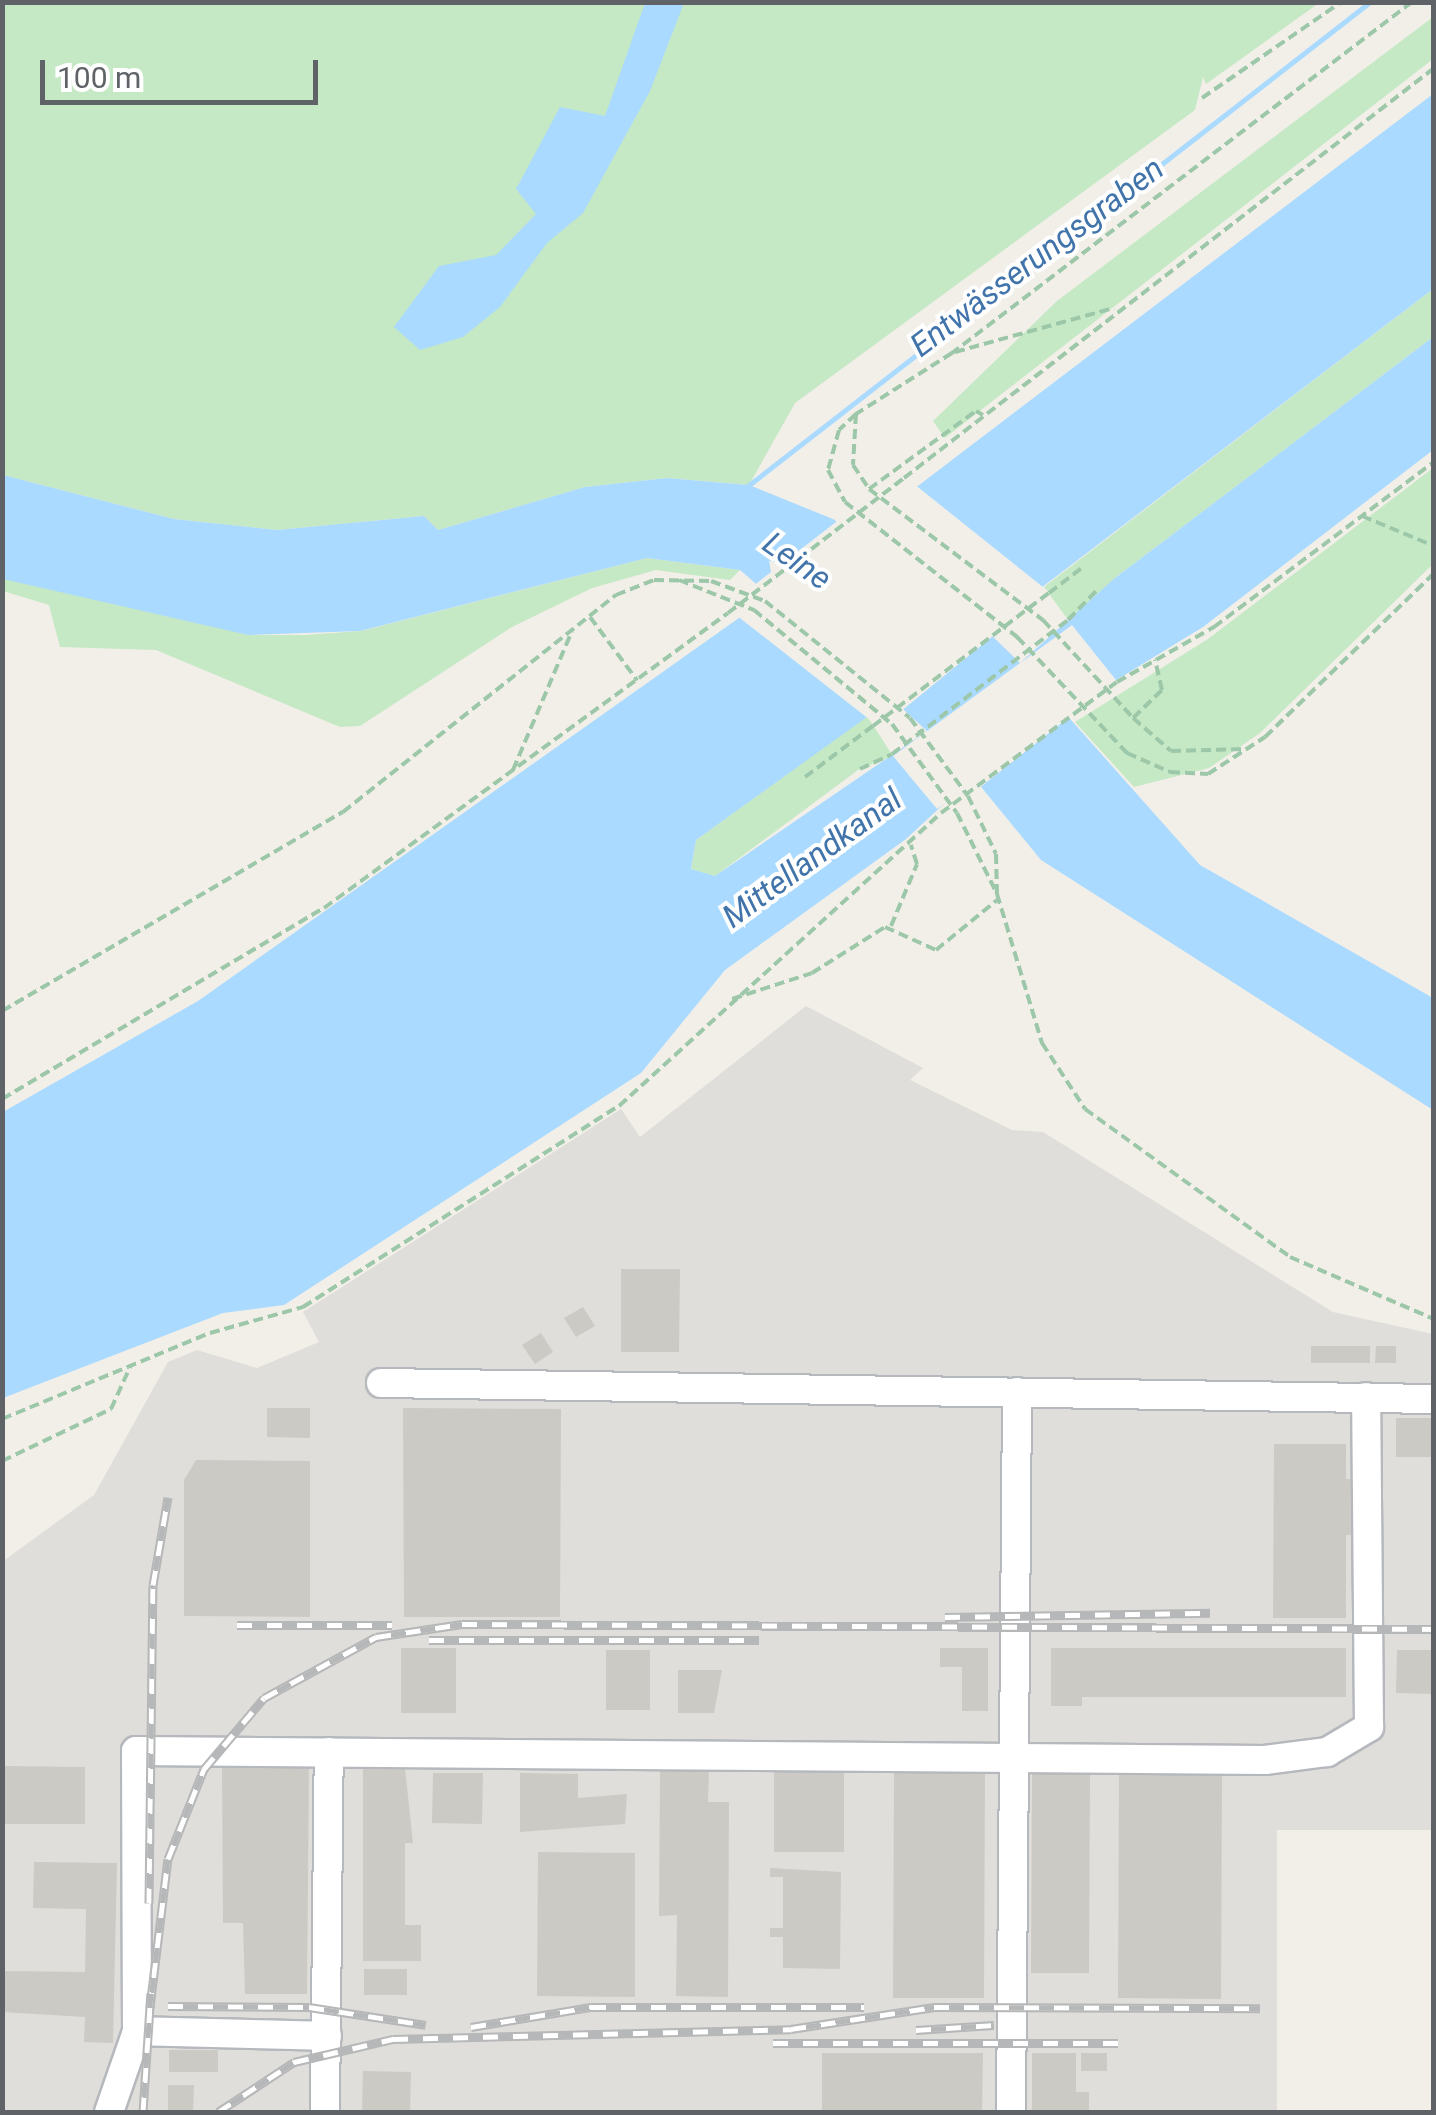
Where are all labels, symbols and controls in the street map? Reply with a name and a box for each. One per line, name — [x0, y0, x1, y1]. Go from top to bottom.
scale bar — [45, 40, 322, 102]
text: 100 m — [57, 60, 141, 95]
water label: Entwässerungsgraben — [903, 149, 1171, 365]
water label: Leine — [756, 524, 838, 598]
water label: Mittellandkanal — [715, 780, 909, 936]

